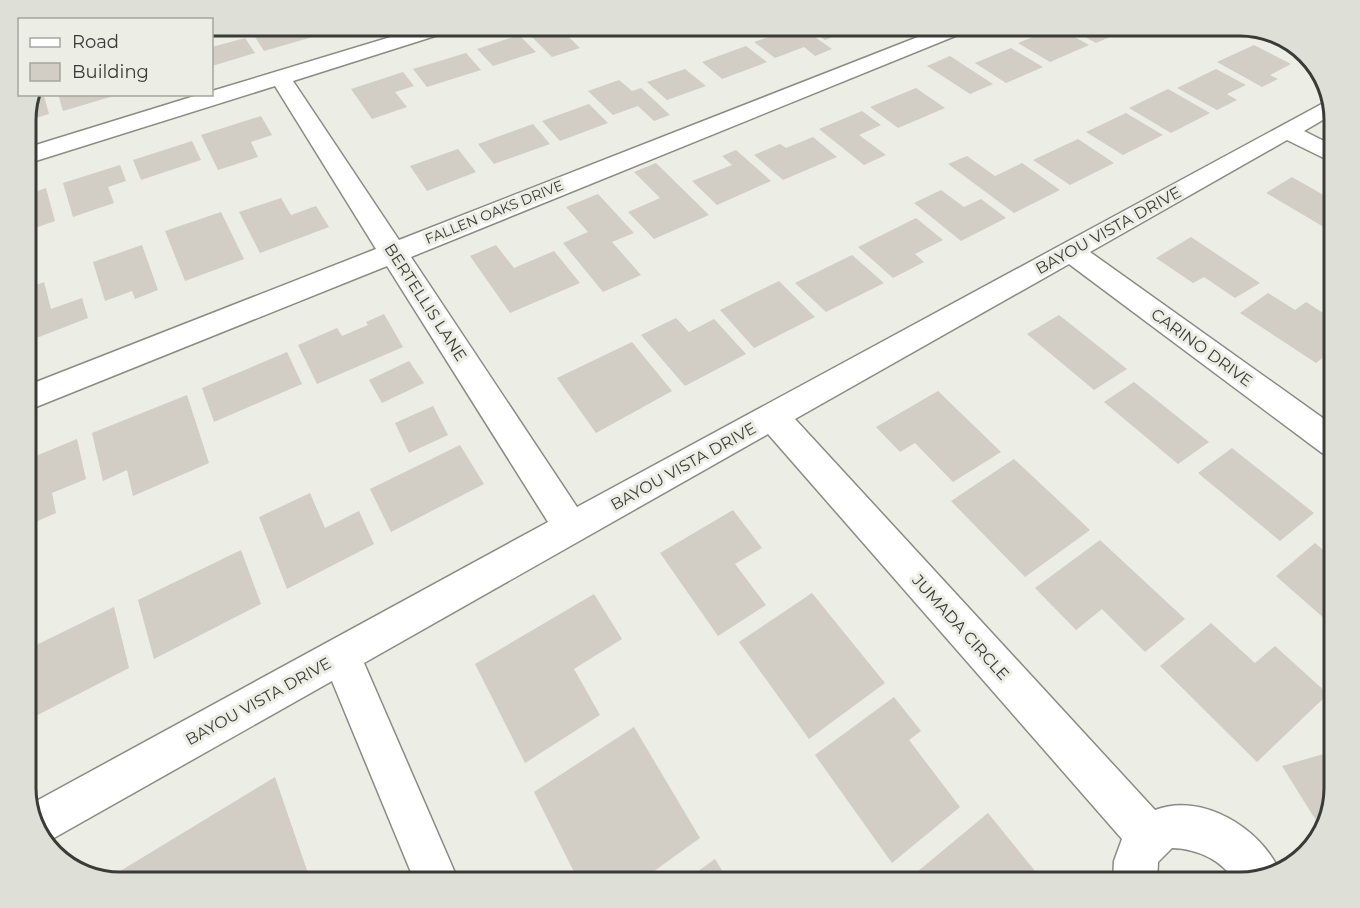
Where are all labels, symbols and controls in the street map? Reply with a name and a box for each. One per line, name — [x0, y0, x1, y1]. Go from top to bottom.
legend — [18, 18, 213, 96]
text: Road — [72, 31, 119, 53]
text: Building — [72, 61, 149, 83]
street label: FALLEN OAKS DRIVE — [422, 176, 566, 248]
street label: BAYOU VISTA DRIVE — [1032, 183, 1184, 278]
street label: BERTELLIS LANE — [380, 240, 471, 365]
street label: CARINO DRIVE — [1147, 304, 1256, 391]
street label: BAYOU VISTA DRIVE — [607, 419, 759, 514]
street label: JUMADA CIRCLE — [908, 570, 1013, 684]
street label: BAYOU VISTA DRIVE — [182, 654, 334, 749]

